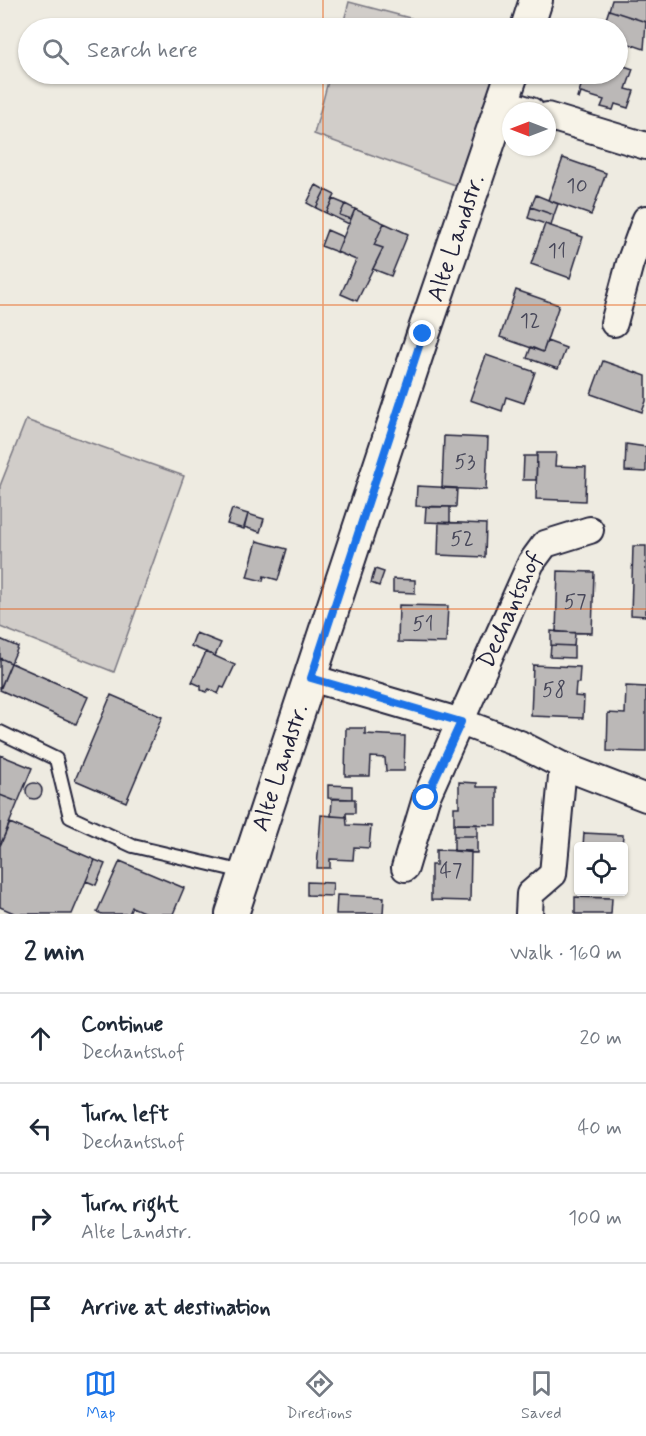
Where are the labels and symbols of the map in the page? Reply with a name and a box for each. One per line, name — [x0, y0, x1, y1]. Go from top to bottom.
north arrow — [502, 102, 556, 156]
street label: Alte Landstr. — [420, 170, 492, 306]
house number: 10 — [566, 172, 588, 200]
house number: 11 — [548, 237, 566, 265]
house number: 12 — [520, 307, 540, 335]
route end — [409, 320, 435, 346]
house number: 53 — [454, 448, 476, 476]
house number: 52 — [450, 525, 474, 553]
street label: Dechantshof — [470, 545, 550, 673]
house number: 57 — [563, 588, 587, 616]
house number: 51 — [412, 610, 434, 638]
house number: 58 — [542, 676, 566, 704]
street label: Alte Landstr. — [245, 700, 316, 836]
route start — [412, 784, 438, 810]
house number: 47 — [440, 857, 462, 885]

